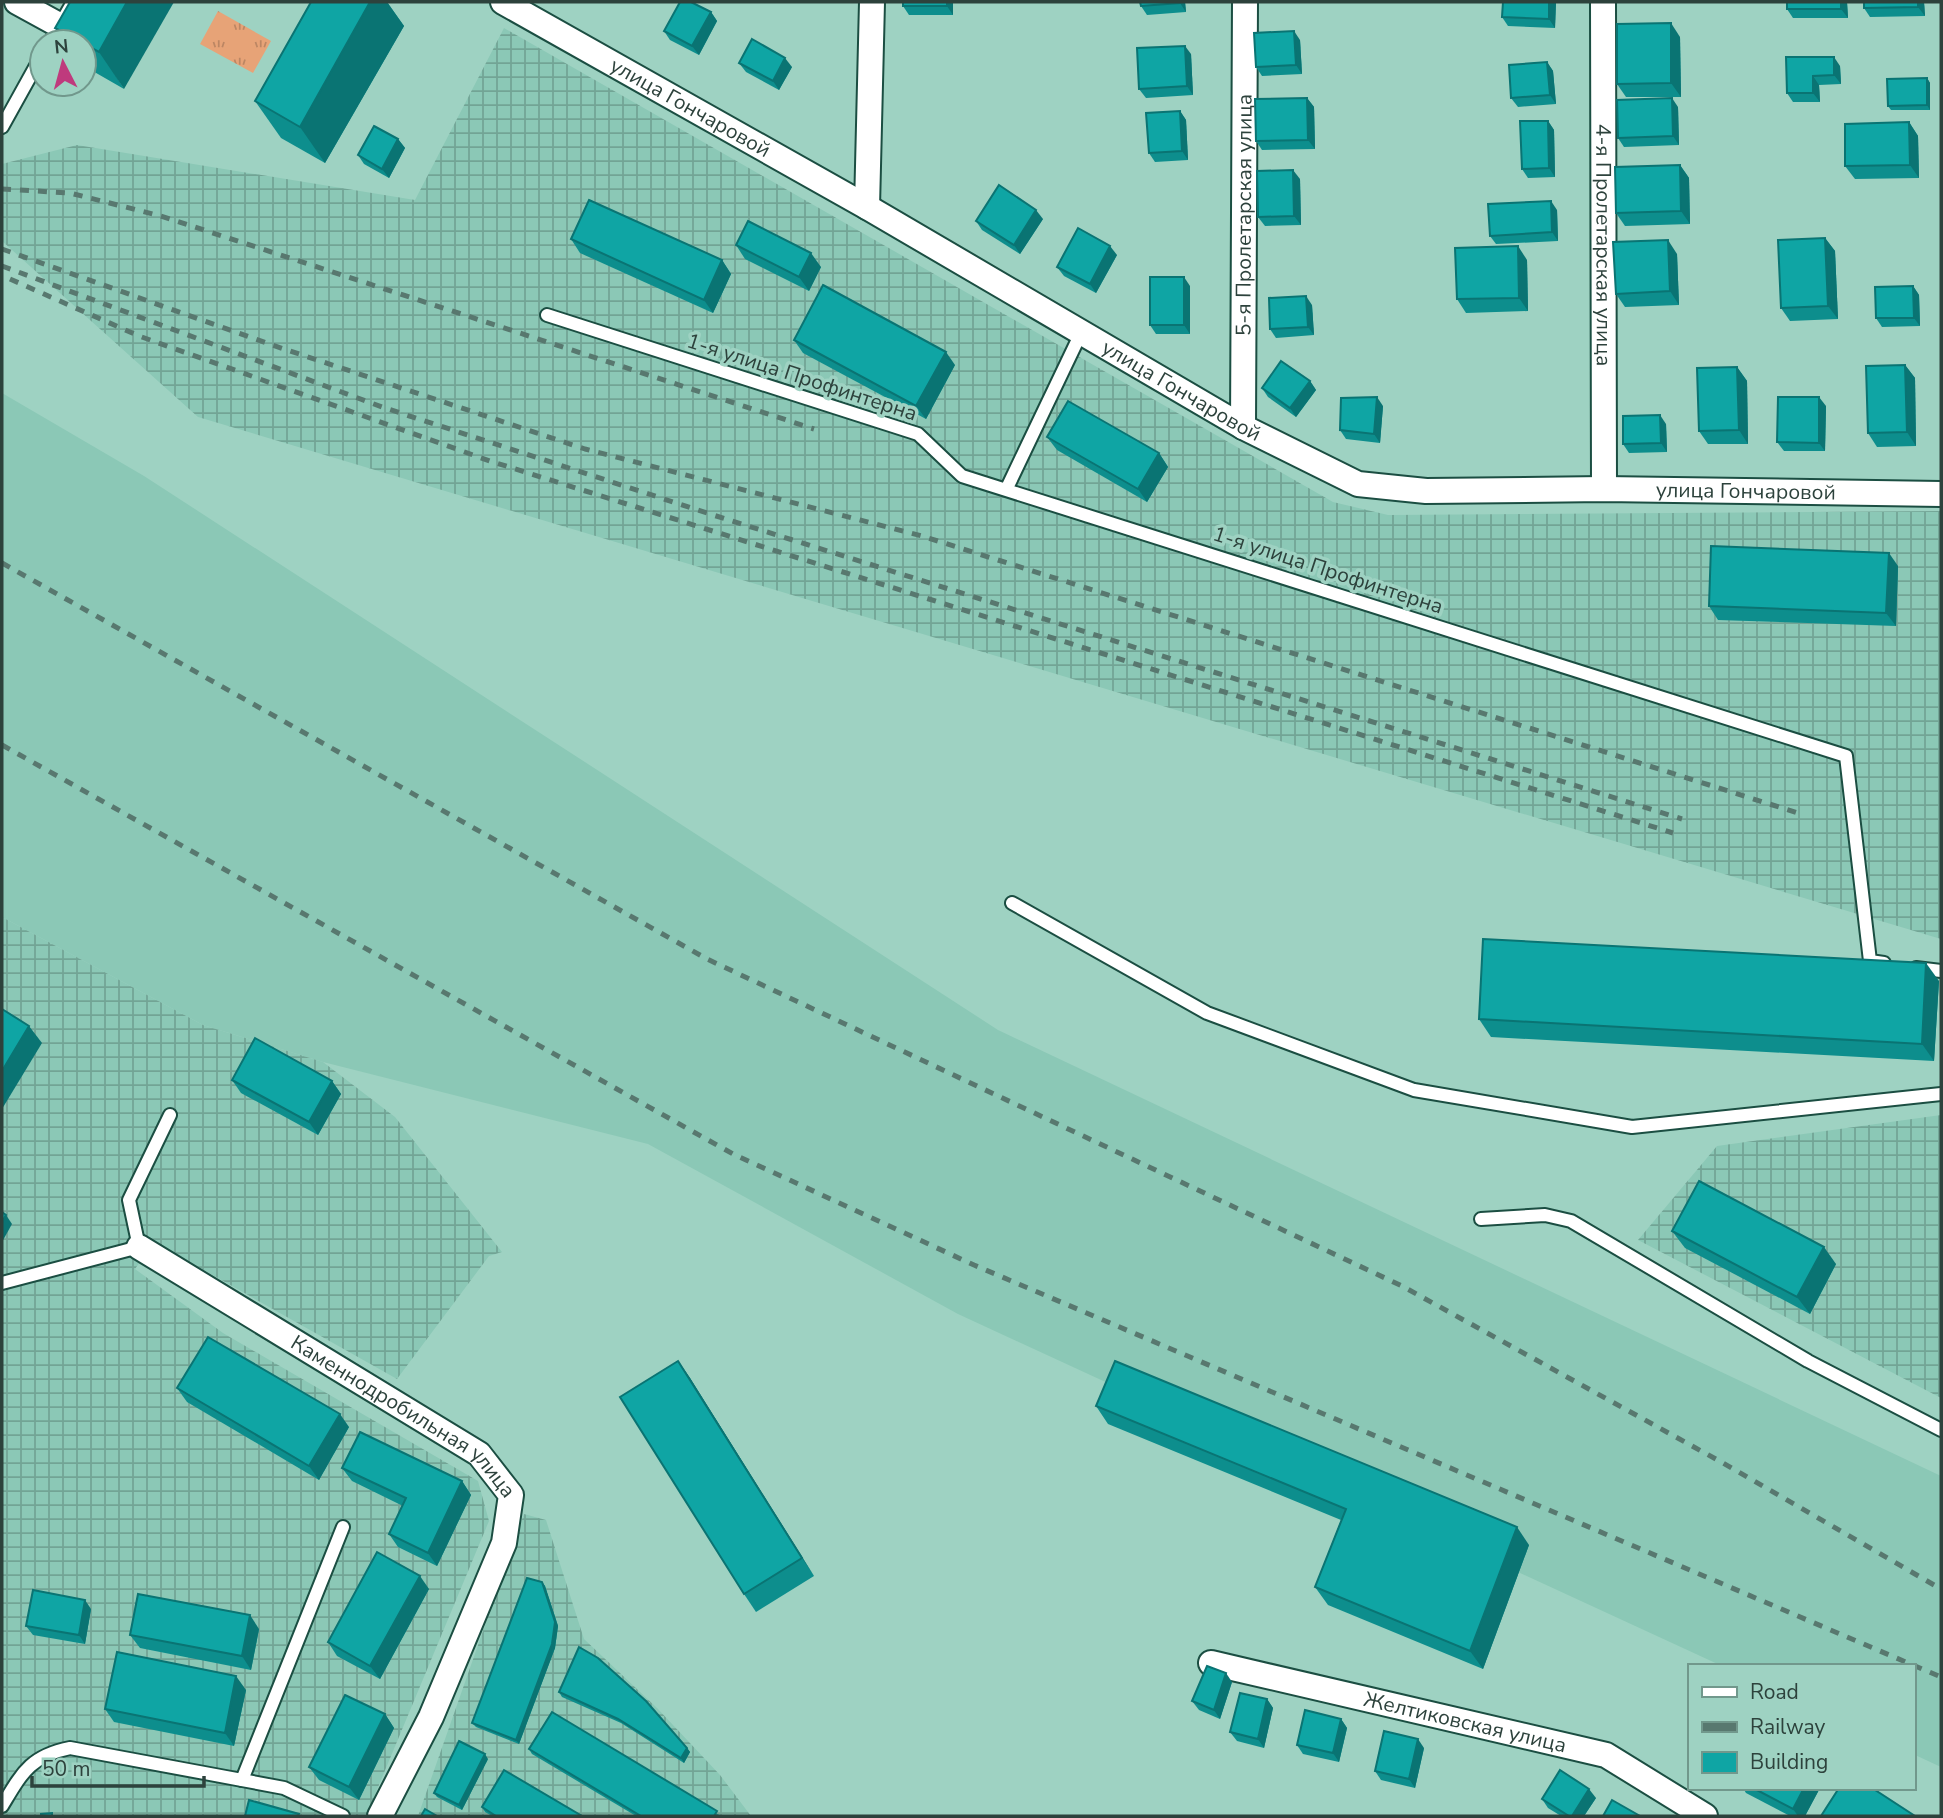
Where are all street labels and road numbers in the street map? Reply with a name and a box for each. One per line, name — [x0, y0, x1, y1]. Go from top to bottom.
street label: улица Гончаровой — [605, 51, 776, 164]
street label: 5-я Пролетарская улица — [1229, 94, 1259, 336]
street label: 4-я Пролетарская улица — [1589, 124, 1618, 366]
street label: 1-я улица Профинтерна — [683, 327, 921, 427]
street label: улица Гончаровой — [1097, 333, 1266, 448]
street label: улица Гончаровой — [1656, 476, 1836, 506]
street label: 1-я улица Профинтерна — [1209, 520, 1447, 620]
street label: Каменнодробильная улица — [286, 1329, 522, 1504]
street label: Желтиковская улица — [1361, 1685, 1569, 1759]

